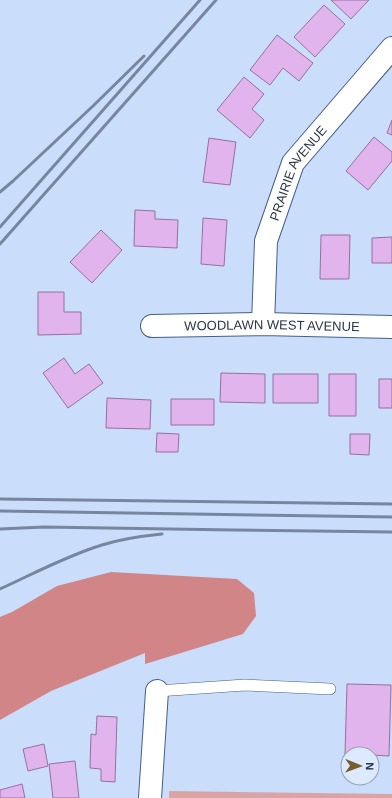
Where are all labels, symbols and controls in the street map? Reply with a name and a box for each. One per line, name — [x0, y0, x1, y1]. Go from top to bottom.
street label: PRAIRIE AVENUE — [266, 122, 330, 222]
street label: WOODLAWN WEST AVENUE — [184, 316, 360, 334]
north arrow — [340, 746, 380, 786]
text: N — [364, 762, 376, 770]

